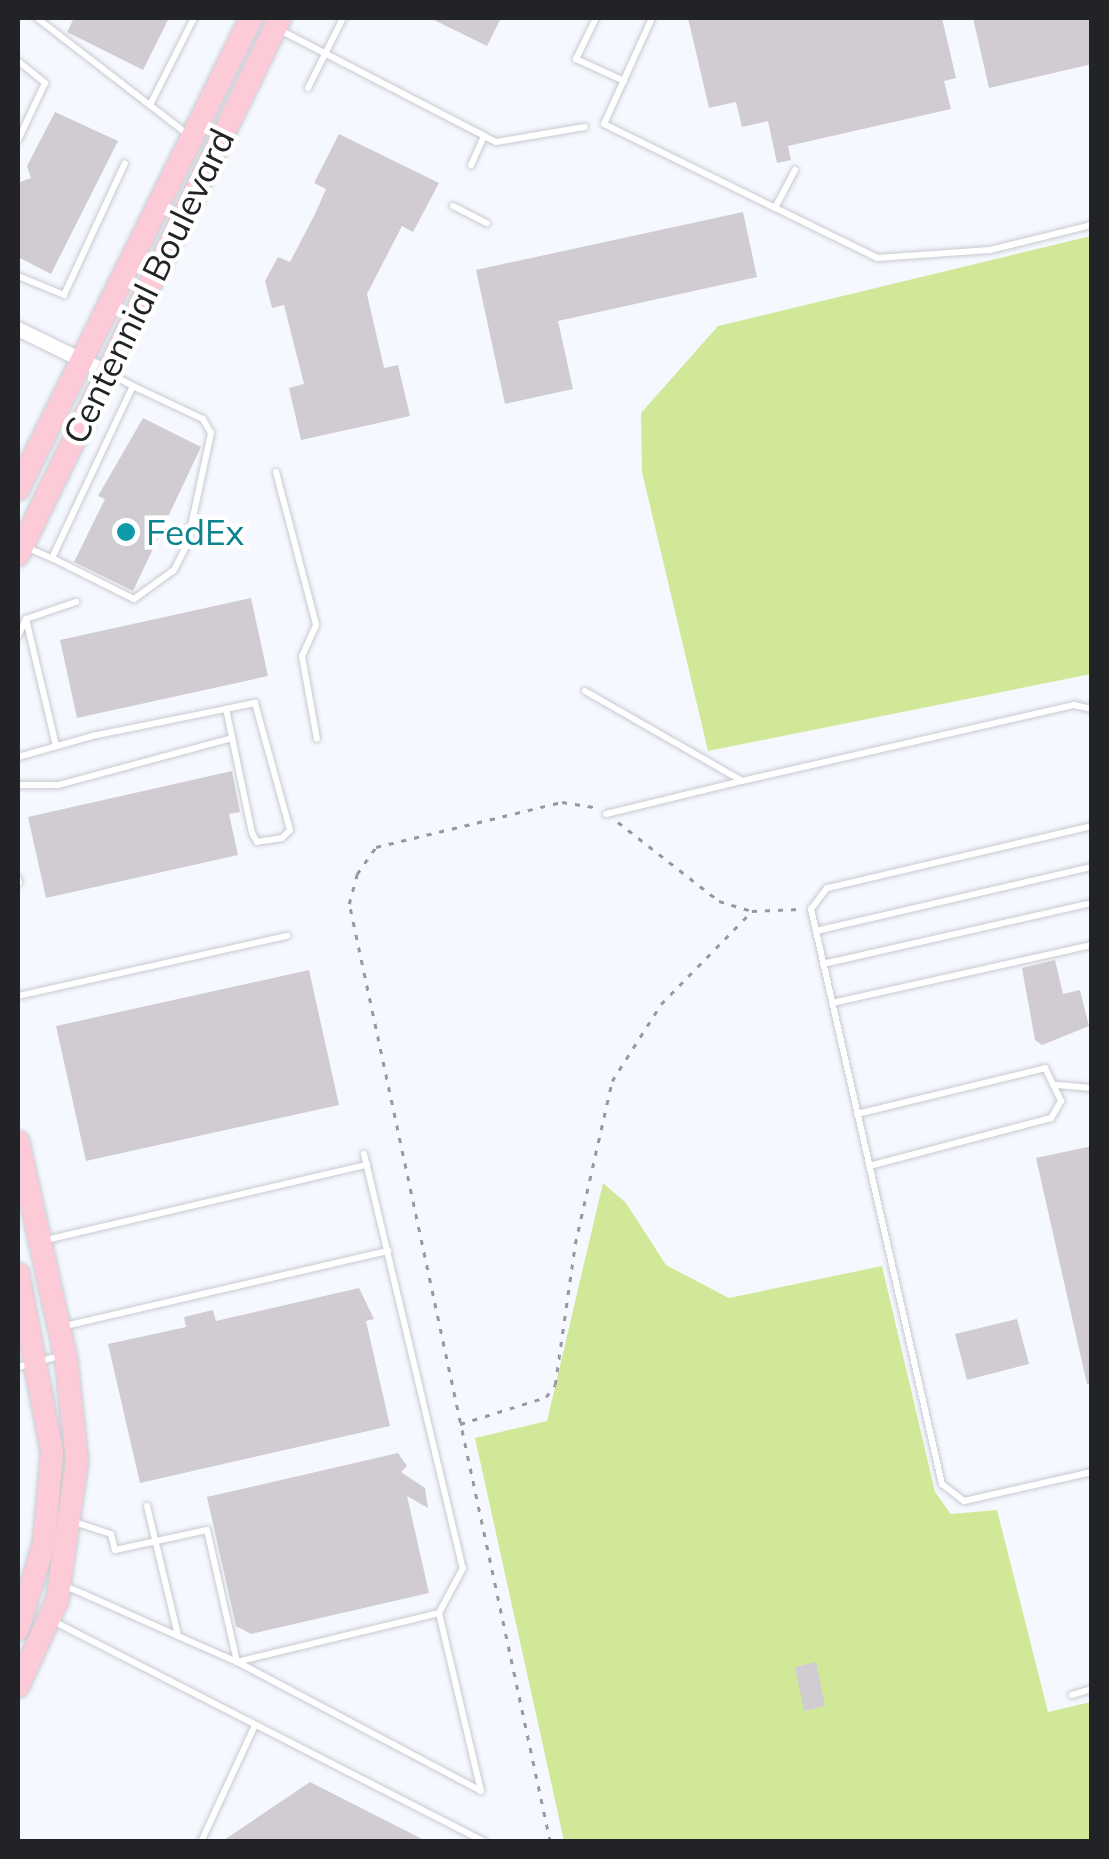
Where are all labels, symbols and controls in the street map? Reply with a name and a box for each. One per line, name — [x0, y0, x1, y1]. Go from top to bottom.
street label: Centennial Boulevard — [53, 122, 243, 450]
place label: FedEx — [146, 511, 244, 553]
marker: FedEx — [115, 521, 137, 543]

